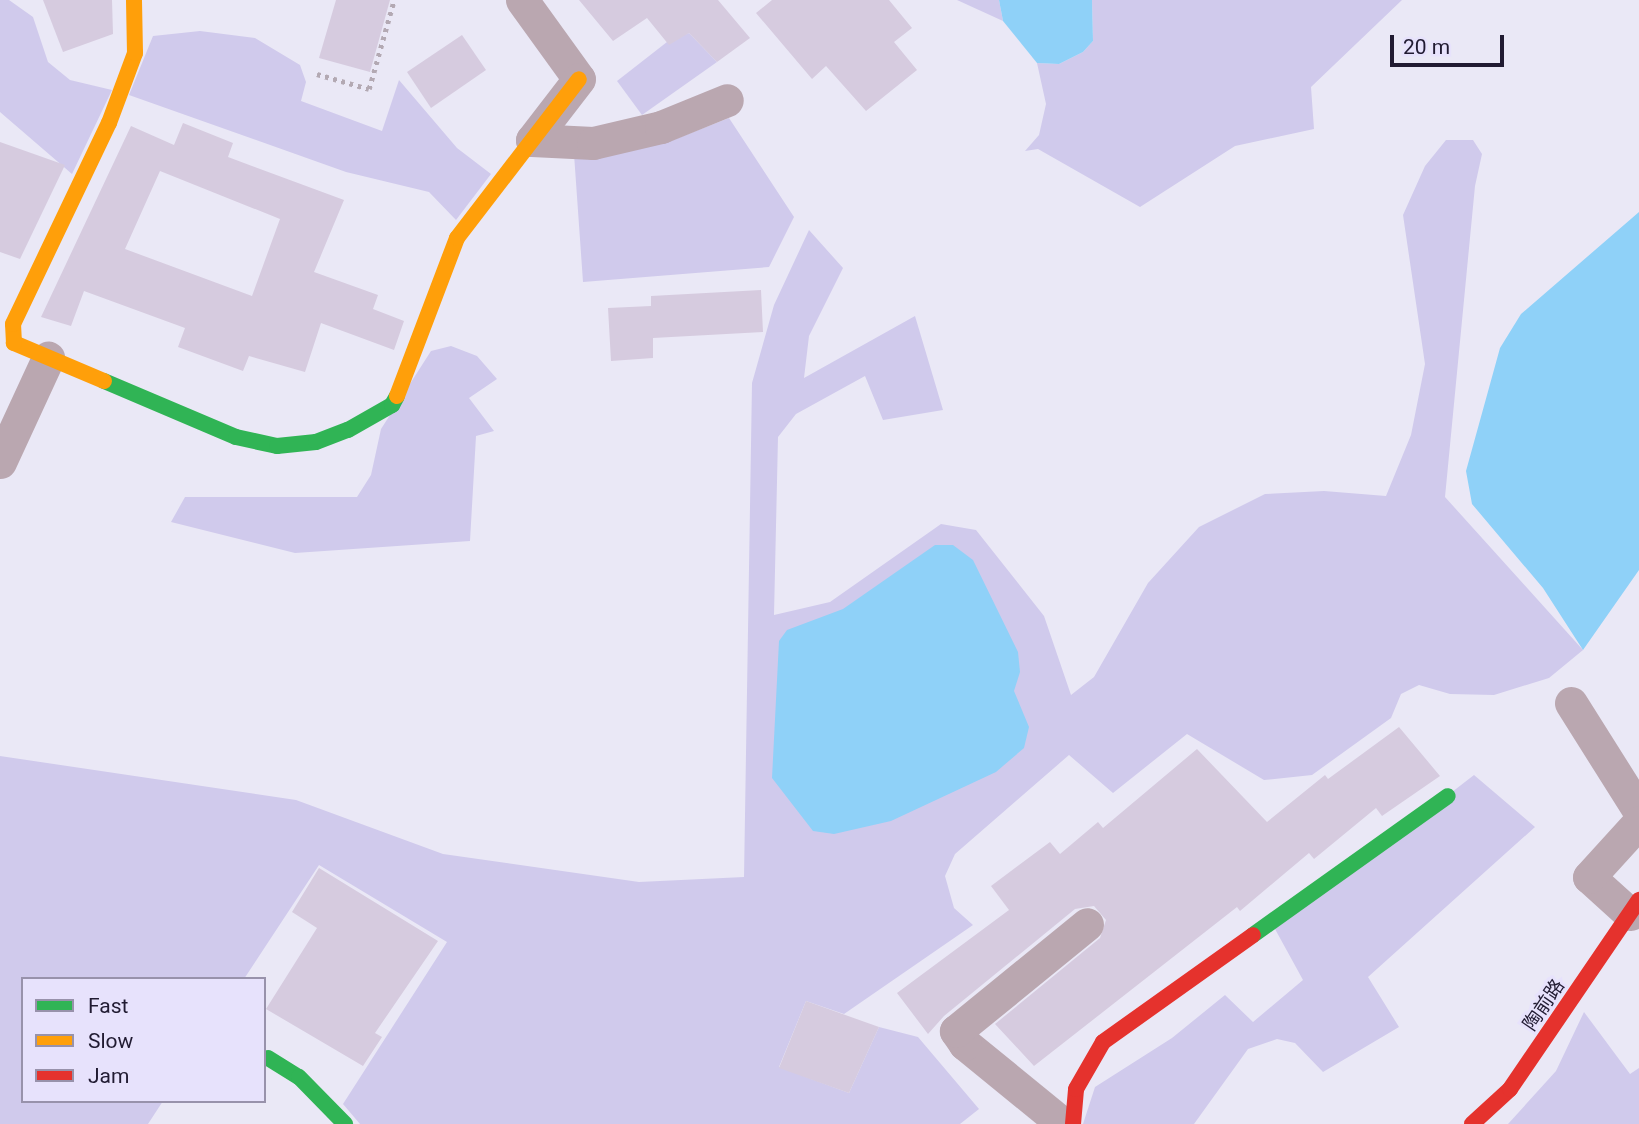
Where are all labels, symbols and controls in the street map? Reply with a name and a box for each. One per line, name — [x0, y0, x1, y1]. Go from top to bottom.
scale bar — [1394, 21, 1508, 65]
text: 20 m — [1403, 35, 1450, 59]
street label: 陶前路 — [1519, 975, 1569, 1035]
legend — [21, 977, 266, 1103]
text: Fast — [88, 994, 128, 1018]
text: Slow — [88, 1029, 133, 1053]
text: Jam — [88, 1064, 129, 1088]

